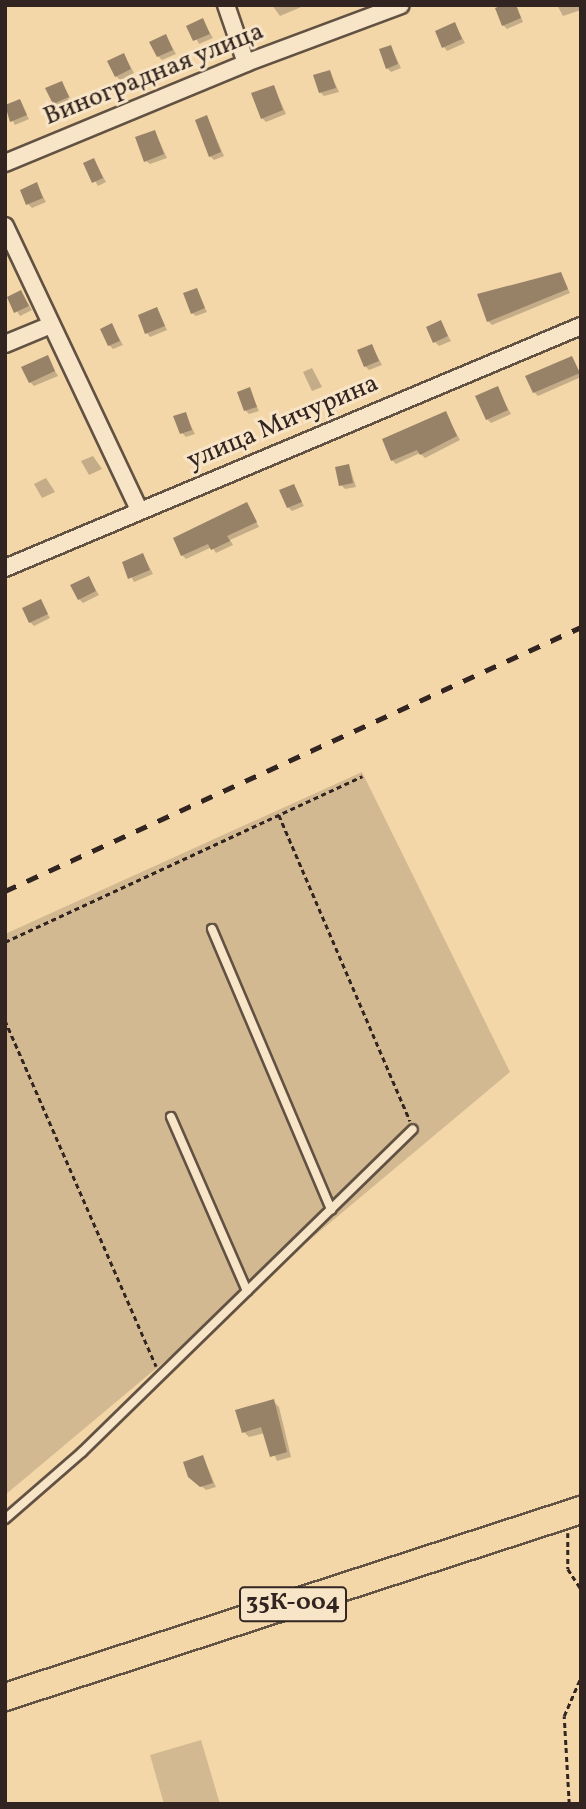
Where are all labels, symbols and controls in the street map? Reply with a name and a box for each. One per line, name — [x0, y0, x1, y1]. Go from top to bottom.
street label: Виноградная улица — [39, 16, 269, 134]
street label: улица Мичурина — [183, 369, 383, 477]
road number: 35К-004 — [239, 1584, 347, 1624]

